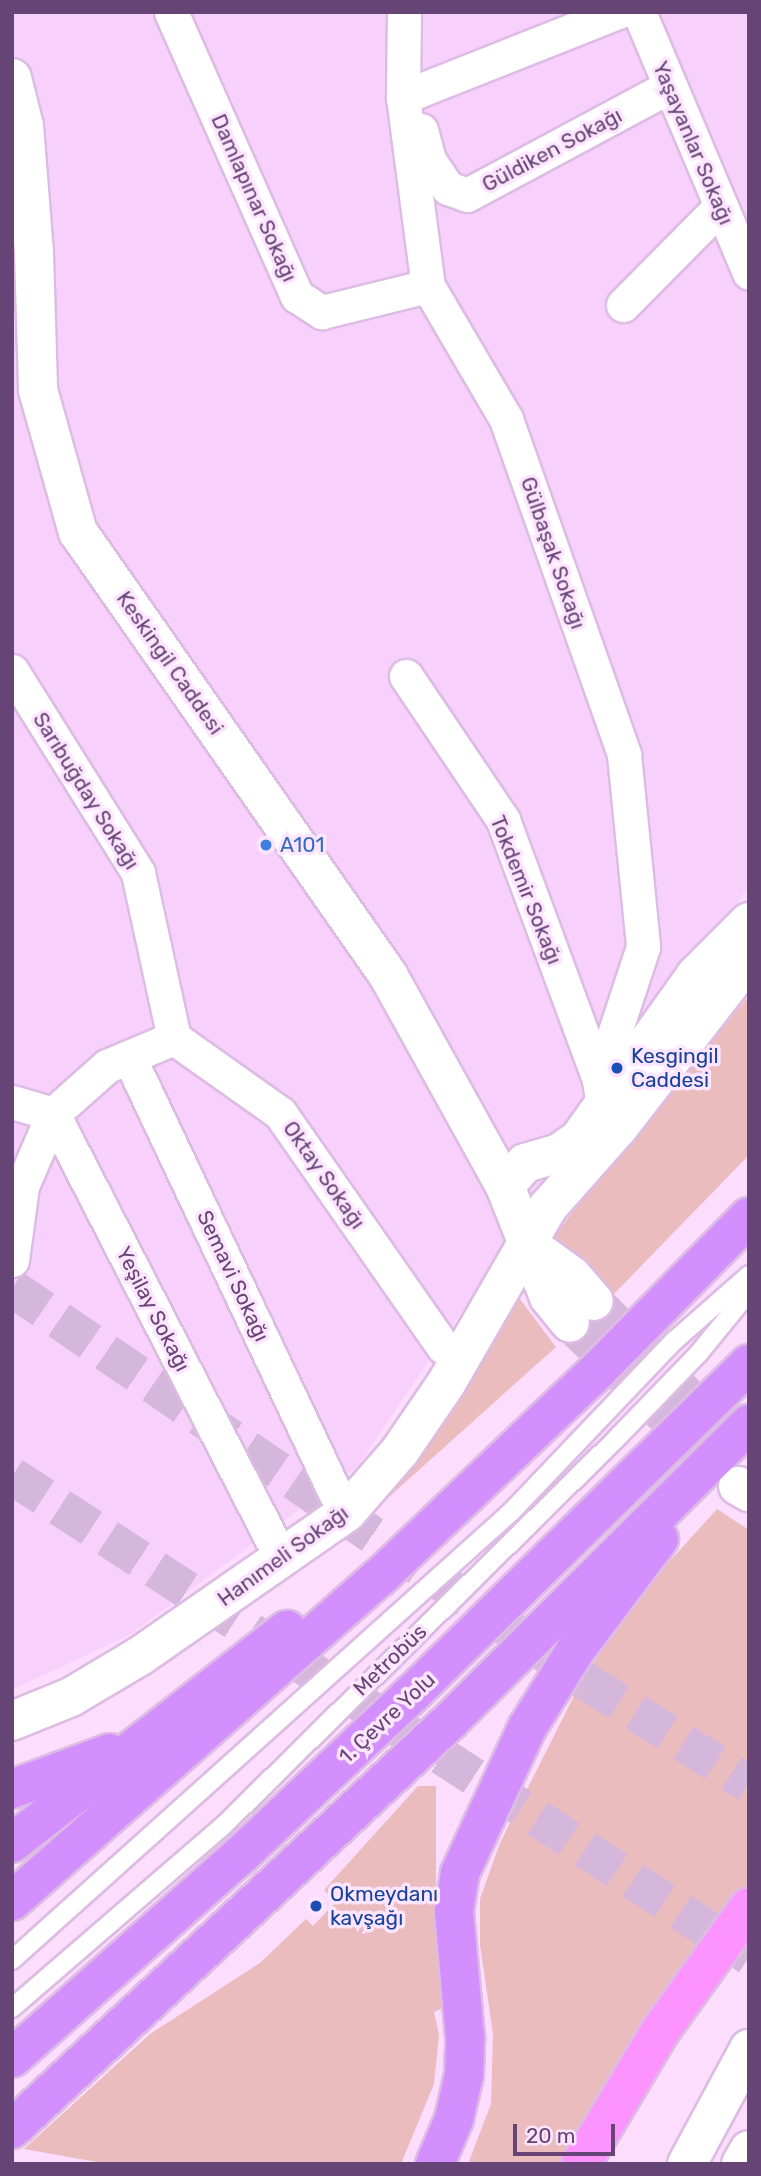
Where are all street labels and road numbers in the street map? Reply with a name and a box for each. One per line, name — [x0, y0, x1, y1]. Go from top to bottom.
street label: Yaşayanlar Sokağı — [647, 57, 739, 229]
street label: Güldiken Sokağı — [478, 103, 626, 197]
street label: Damlapınar Sokağı — [206, 110, 302, 286]
street label: Gülbaşak Sokağı — [515, 474, 591, 632]
street label: Keskingil Caddesi — [111, 587, 229, 739]
street label: Sarıbuğday Sokağı — [27, 708, 145, 874]
street label: Tokdemir Sokağı — [485, 812, 567, 968]
street label: Oktay Sokağı — [277, 1116, 371, 1234]
street label: Semavi Sokağı — [192, 1206, 274, 1346]
street label: Yeşilay Sokağı — [111, 1242, 195, 1376]
street label: Hanımeli Sokağı — [213, 1500, 353, 1612]
street label: Metrobüs — [348, 1619, 432, 1701]
street label: 1. Çevre Yolu — [334, 1667, 440, 1769]

